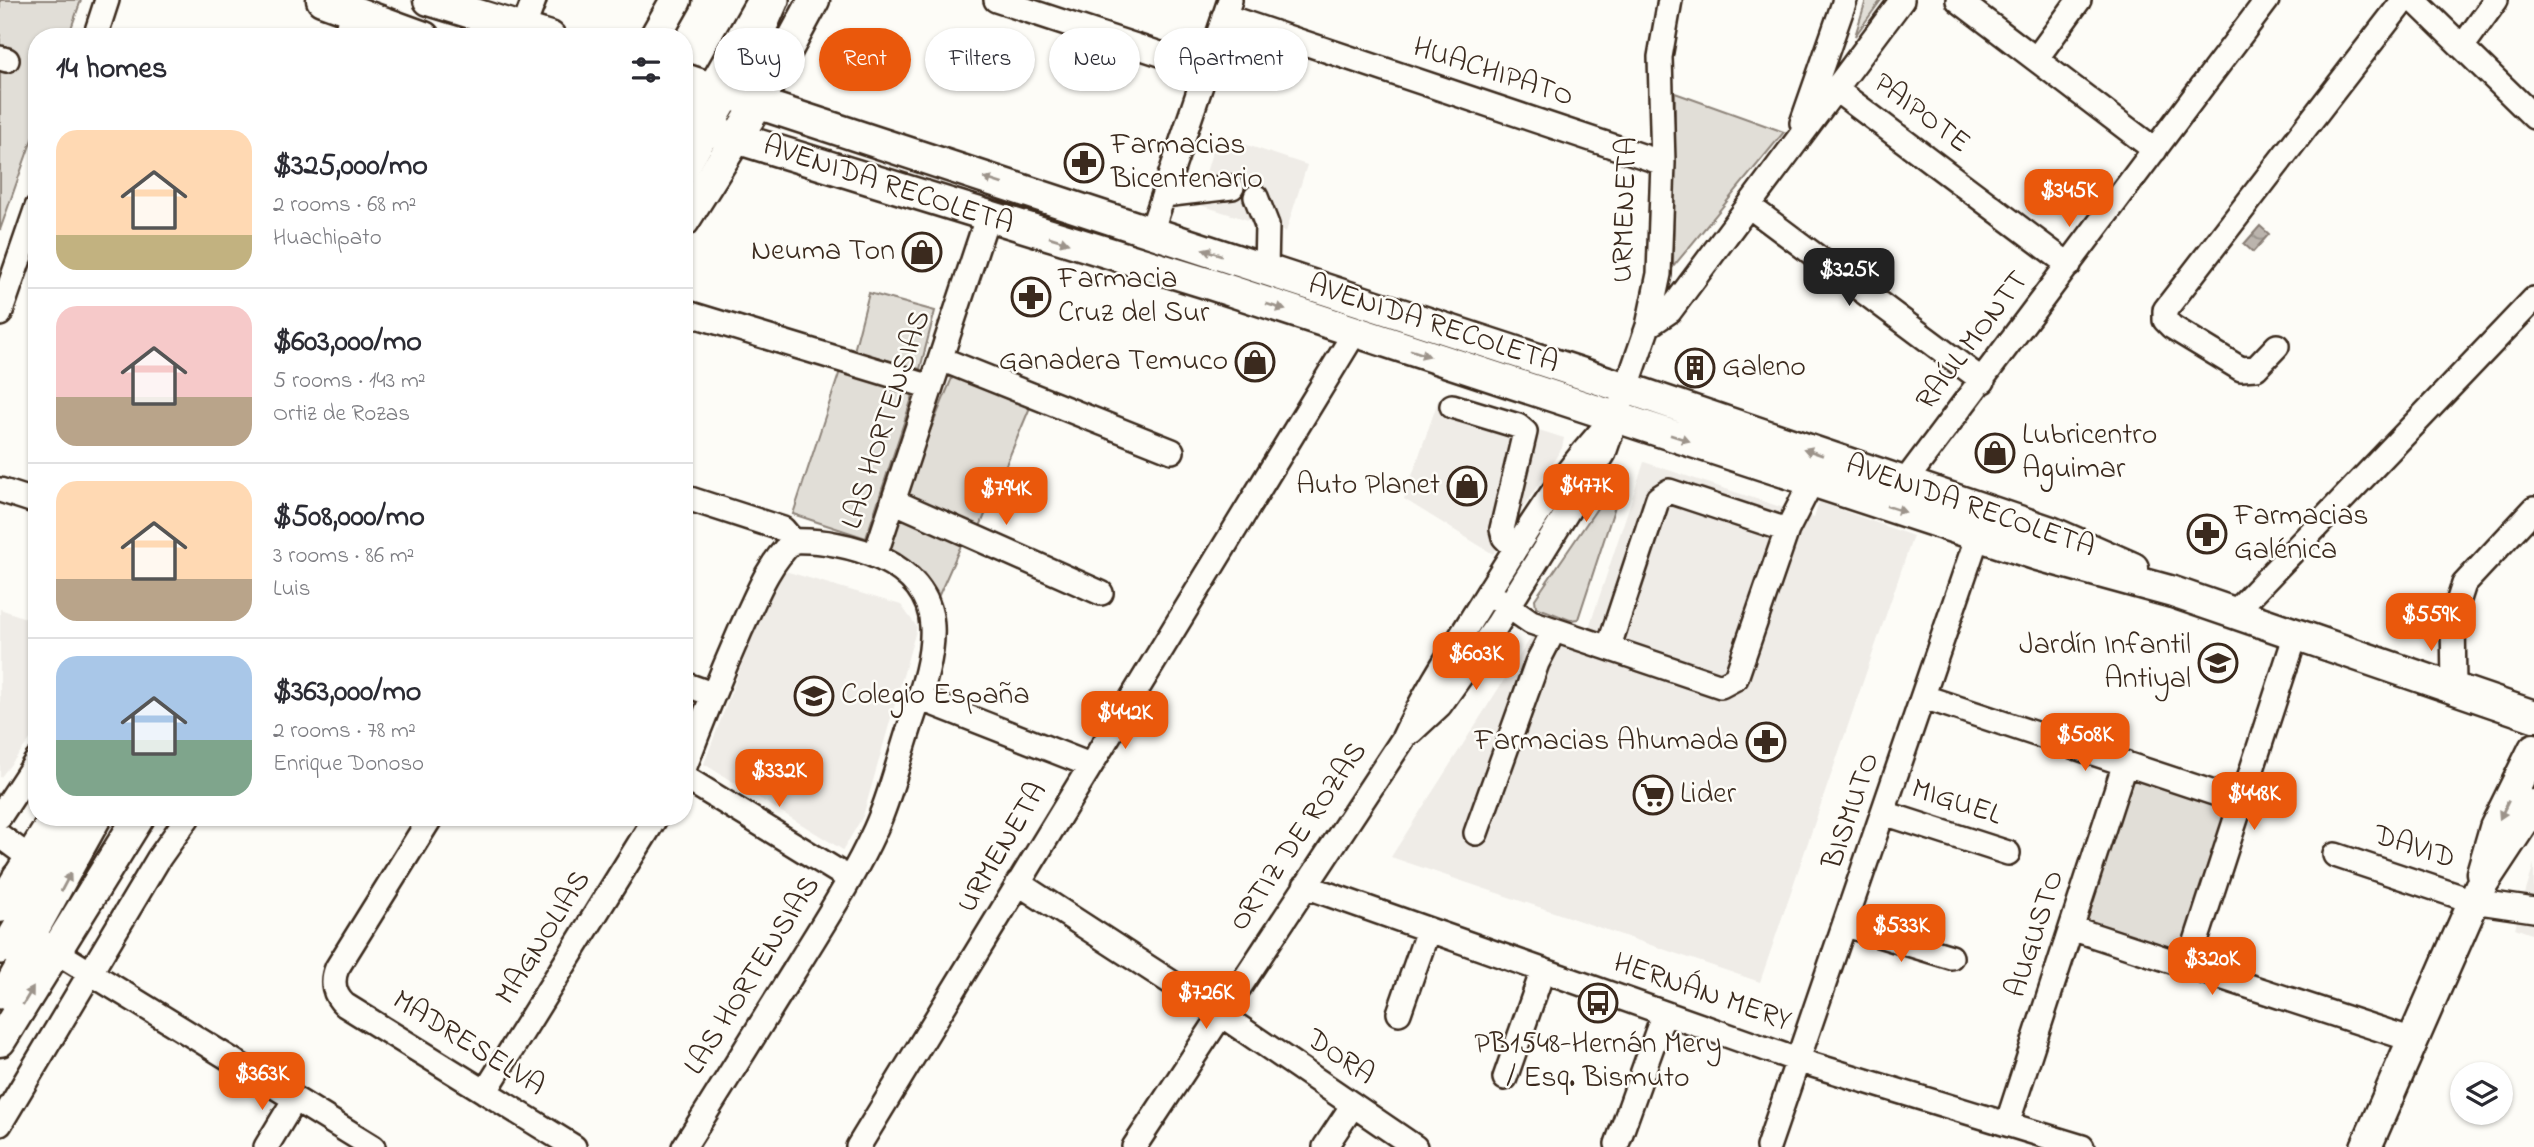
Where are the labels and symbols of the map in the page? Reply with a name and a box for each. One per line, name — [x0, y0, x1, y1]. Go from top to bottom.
street label: HUACHIPATO — [1407, 26, 1579, 120]
street label: PAIPOTE — [1863, 63, 1979, 165]
place label: Farmacias Bicentenario — [1110, 124, 1263, 202]
street label: AVENIDA RECOLETA — [757, 125, 1019, 247]
street label: URMENETA — [1601, 136, 1651, 284]
pharmacy icon: Farmacias Bicentenario — [1063, 142, 1105, 184]
pin: $345K — [2020, 170, 2118, 229]
one-way arrow — [983, 175, 1004, 185]
place label: Neuma Ton — [751, 230, 895, 274]
shop icon: Neuma Ton — [901, 231, 943, 273]
one-way arrow — [1048, 236, 1069, 246]
one-way arrow — [1201, 246, 1222, 257]
pin: $325K — [1800, 248, 1898, 308]
place label: Farmacia Cruz del Sur — [1057, 258, 1210, 336]
street label: RAÚL MONTT — [1906, 262, 2040, 420]
street label: AVENIDA RECOLETA — [1302, 264, 1564, 386]
pharmacy icon: Farmacia Cruz del Sur — [1010, 276, 1052, 318]
one-way arrow — [1266, 302, 1287, 312]
street label: LAS HORTENSIAS — [831, 305, 943, 535]
place label: Ganadera Temuco — [999, 340, 1228, 384]
shop icon: Ganadera Temuco — [1234, 341, 1276, 383]
place label: Galeno — [1722, 346, 1806, 390]
building icon: Galeno — [1674, 347, 1716, 389]
one-way arrow — [1410, 349, 1431, 359]
place label: Lubricentro Aguimar — [2022, 414, 2157, 492]
shop icon: Lubricentro Aguimar — [1974, 432, 2016, 474]
one-way arrow — [1670, 434, 1691, 444]
street label: AVENIDA RECOLETA — [1839, 444, 2101, 570]
one-way arrow — [1803, 446, 1824, 457]
place label: Auto Planet — [1296, 464, 1440, 508]
pin: $477K — [1537, 464, 1635, 524]
shop icon: Auto Planet — [1446, 465, 1488, 507]
pin: $794K — [957, 468, 1055, 527]
place label: Farmacias Galénica — [2233, 495, 2369, 573]
one-way arrow — [1886, 504, 1907, 514]
pharmacy icon: Farmacias Galénica — [2186, 513, 2228, 555]
pin: $559K — [2382, 594, 2480, 653]
place label: Jardín Infantil Antiyal — [2019, 624, 2191, 702]
pin: $603K — [1427, 632, 1525, 692]
school or university icon: Jardín Infantil Antiyal — [2197, 642, 2239, 684]
place label: Colegio España — [841, 674, 1030, 718]
school or university icon: Colegio España — [793, 675, 835, 717]
pin: $442K — [1076, 692, 1174, 751]
pin: $508K — [2036, 714, 2134, 773]
place label: Farmacias Ahumada — [1474, 720, 1739, 764]
pharmacy icon: Farmacias Ahumada — [1745, 721, 1787, 763]
street label: ORTIZ DE ROZAS — [1219, 733, 1379, 941]
street label: BISMUTO — [1811, 747, 1892, 876]
pin: $332K — [730, 750, 828, 809]
street label: MIGUEL — [1905, 768, 2008, 838]
pin: $448K — [2205, 772, 2303, 832]
place label: Lider — [1680, 773, 1737, 817]
street label: URMENETA — [947, 774, 1059, 922]
supermarket icon: Lider — [1632, 774, 1674, 816]
one-way arrow — [2498, 800, 2509, 820]
street label: DAVID — [2366, 814, 2461, 882]
street label: MAGNOLIAS — [485, 862, 603, 1014]
street label: AUGUSTO — [1995, 865, 2077, 1003]
street label: LAS HORTENSIAS — [674, 868, 832, 1084]
one-way arrow — [60, 872, 72, 891]
pin: $533K — [1852, 904, 1950, 964]
pin: $320K — [2163, 937, 2261, 997]
street label: HERNÁN MERY — [1607, 942, 1797, 1044]
pin: $726K — [1157, 972, 1255, 1031]
street label: MADRESELVA — [383, 980, 553, 1108]
bus stop icon: PB1548-Hernán Mery / Esq. Bismuto — [1577, 982, 1619, 1024]
one-way arrow — [21, 987, 34, 1006]
street label: DORA — [1296, 1018, 1383, 1097]
place label: PB1548-Hernán Mery / Esq. Bismuto — [1474, 1023, 1722, 1101]
pin: $363K — [213, 1052, 311, 1112]

